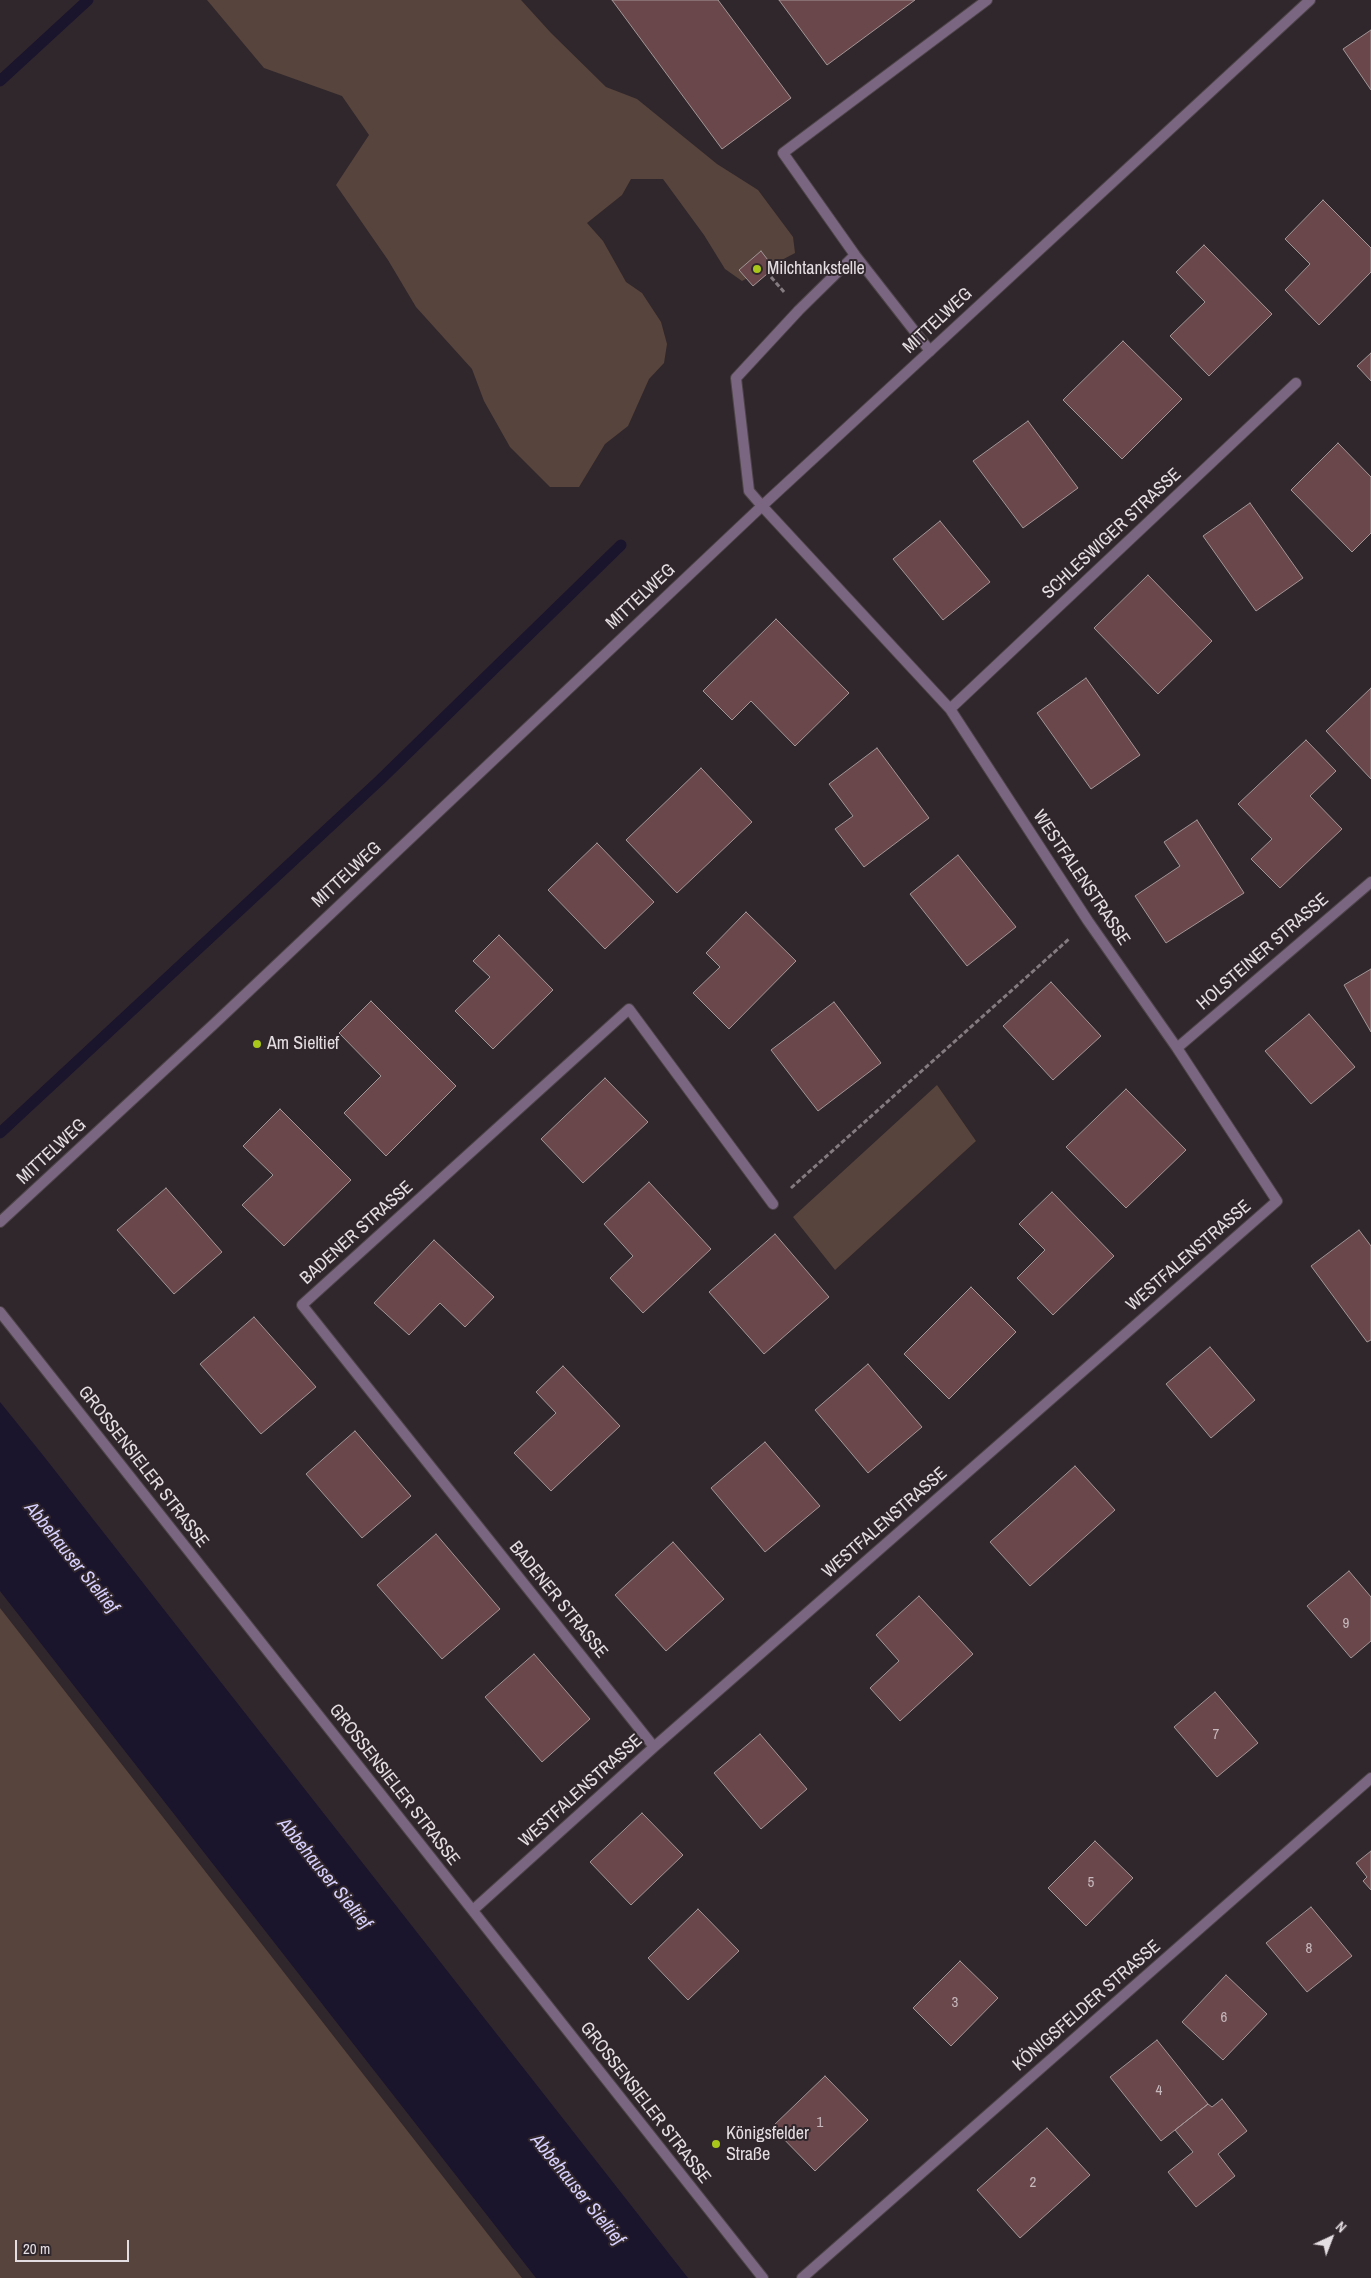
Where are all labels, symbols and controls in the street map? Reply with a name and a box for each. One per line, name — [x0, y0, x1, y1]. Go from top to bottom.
place label: Milchtankstelle — [767, 258, 865, 280]
marker: Milchtankstelle — [751, 263, 763, 275]
street label: MITTELWEG — [899, 284, 977, 358]
street label: SCHLESWIGER STRASSE — [1038, 464, 1186, 604]
street label: MITTELWEG — [602, 560, 680, 634]
street label: WESTFALENSTRASSE — [1028, 806, 1134, 950]
street label: MITTELWEG — [308, 838, 386, 912]
street label: HOLSTEINER STRASSE — [1193, 889, 1333, 1015]
place label: Am Sieltief — [267, 1033, 339, 1055]
marker: Am Sieltief — [251, 1038, 263, 1050]
street label: MITTELWEG — [13, 1115, 91, 1189]
street label: BADENER STRASSE — [296, 1177, 418, 1289]
street label: WESTFALENSTRASSE — [1122, 1196, 1256, 1316]
street label: GROSSENSIELER STRASSE — [73, 1382, 213, 1552]
street label: WESTFALENSTRASSE — [818, 1463, 952, 1583]
water label: Abbehauser Sieltief — [19, 1498, 123, 1618]
street label: BADENER STRASSE — [504, 1537, 612, 1663]
house number: 9 — [1343, 1615, 1349, 1633]
street label: GROSSENSIELER STRASSE — [324, 1700, 464, 1870]
house number: 7 — [1213, 1726, 1219, 1744]
street label: WESTFALENSTRASSE — [515, 1730, 647, 1852]
water label: Abbehauser Sieltief — [272, 1814, 376, 1934]
house number: 5 — [1088, 1874, 1094, 1892]
street label: KÖNIGSFELDER STRASSE — [1009, 1936, 1165, 2076]
house number: 8 — [1306, 1940, 1312, 1958]
house number: 3 — [952, 1994, 958, 2012]
house number: 6 — [1221, 2009, 1227, 2027]
street label: GROSSENSIELER STRASSE — [575, 2018, 715, 2188]
house number: 4 — [1156, 2082, 1162, 2100]
house number: 1 — [817, 2114, 823, 2132]
place label: Königsfelder Straße — [726, 2123, 809, 2166]
water label: Abbehauser Sieltief — [525, 2130, 629, 2250]
marker: Königsfelder Straße — [710, 2138, 722, 2150]
house number: 2 — [1030, 2174, 1036, 2192]
north arrow — [1306, 2213, 1356, 2263]
text: N — [1332, 2218, 1350, 2236]
scale bar — [18, 2230, 131, 2262]
text: 20 m — [23, 2238, 50, 2259]

